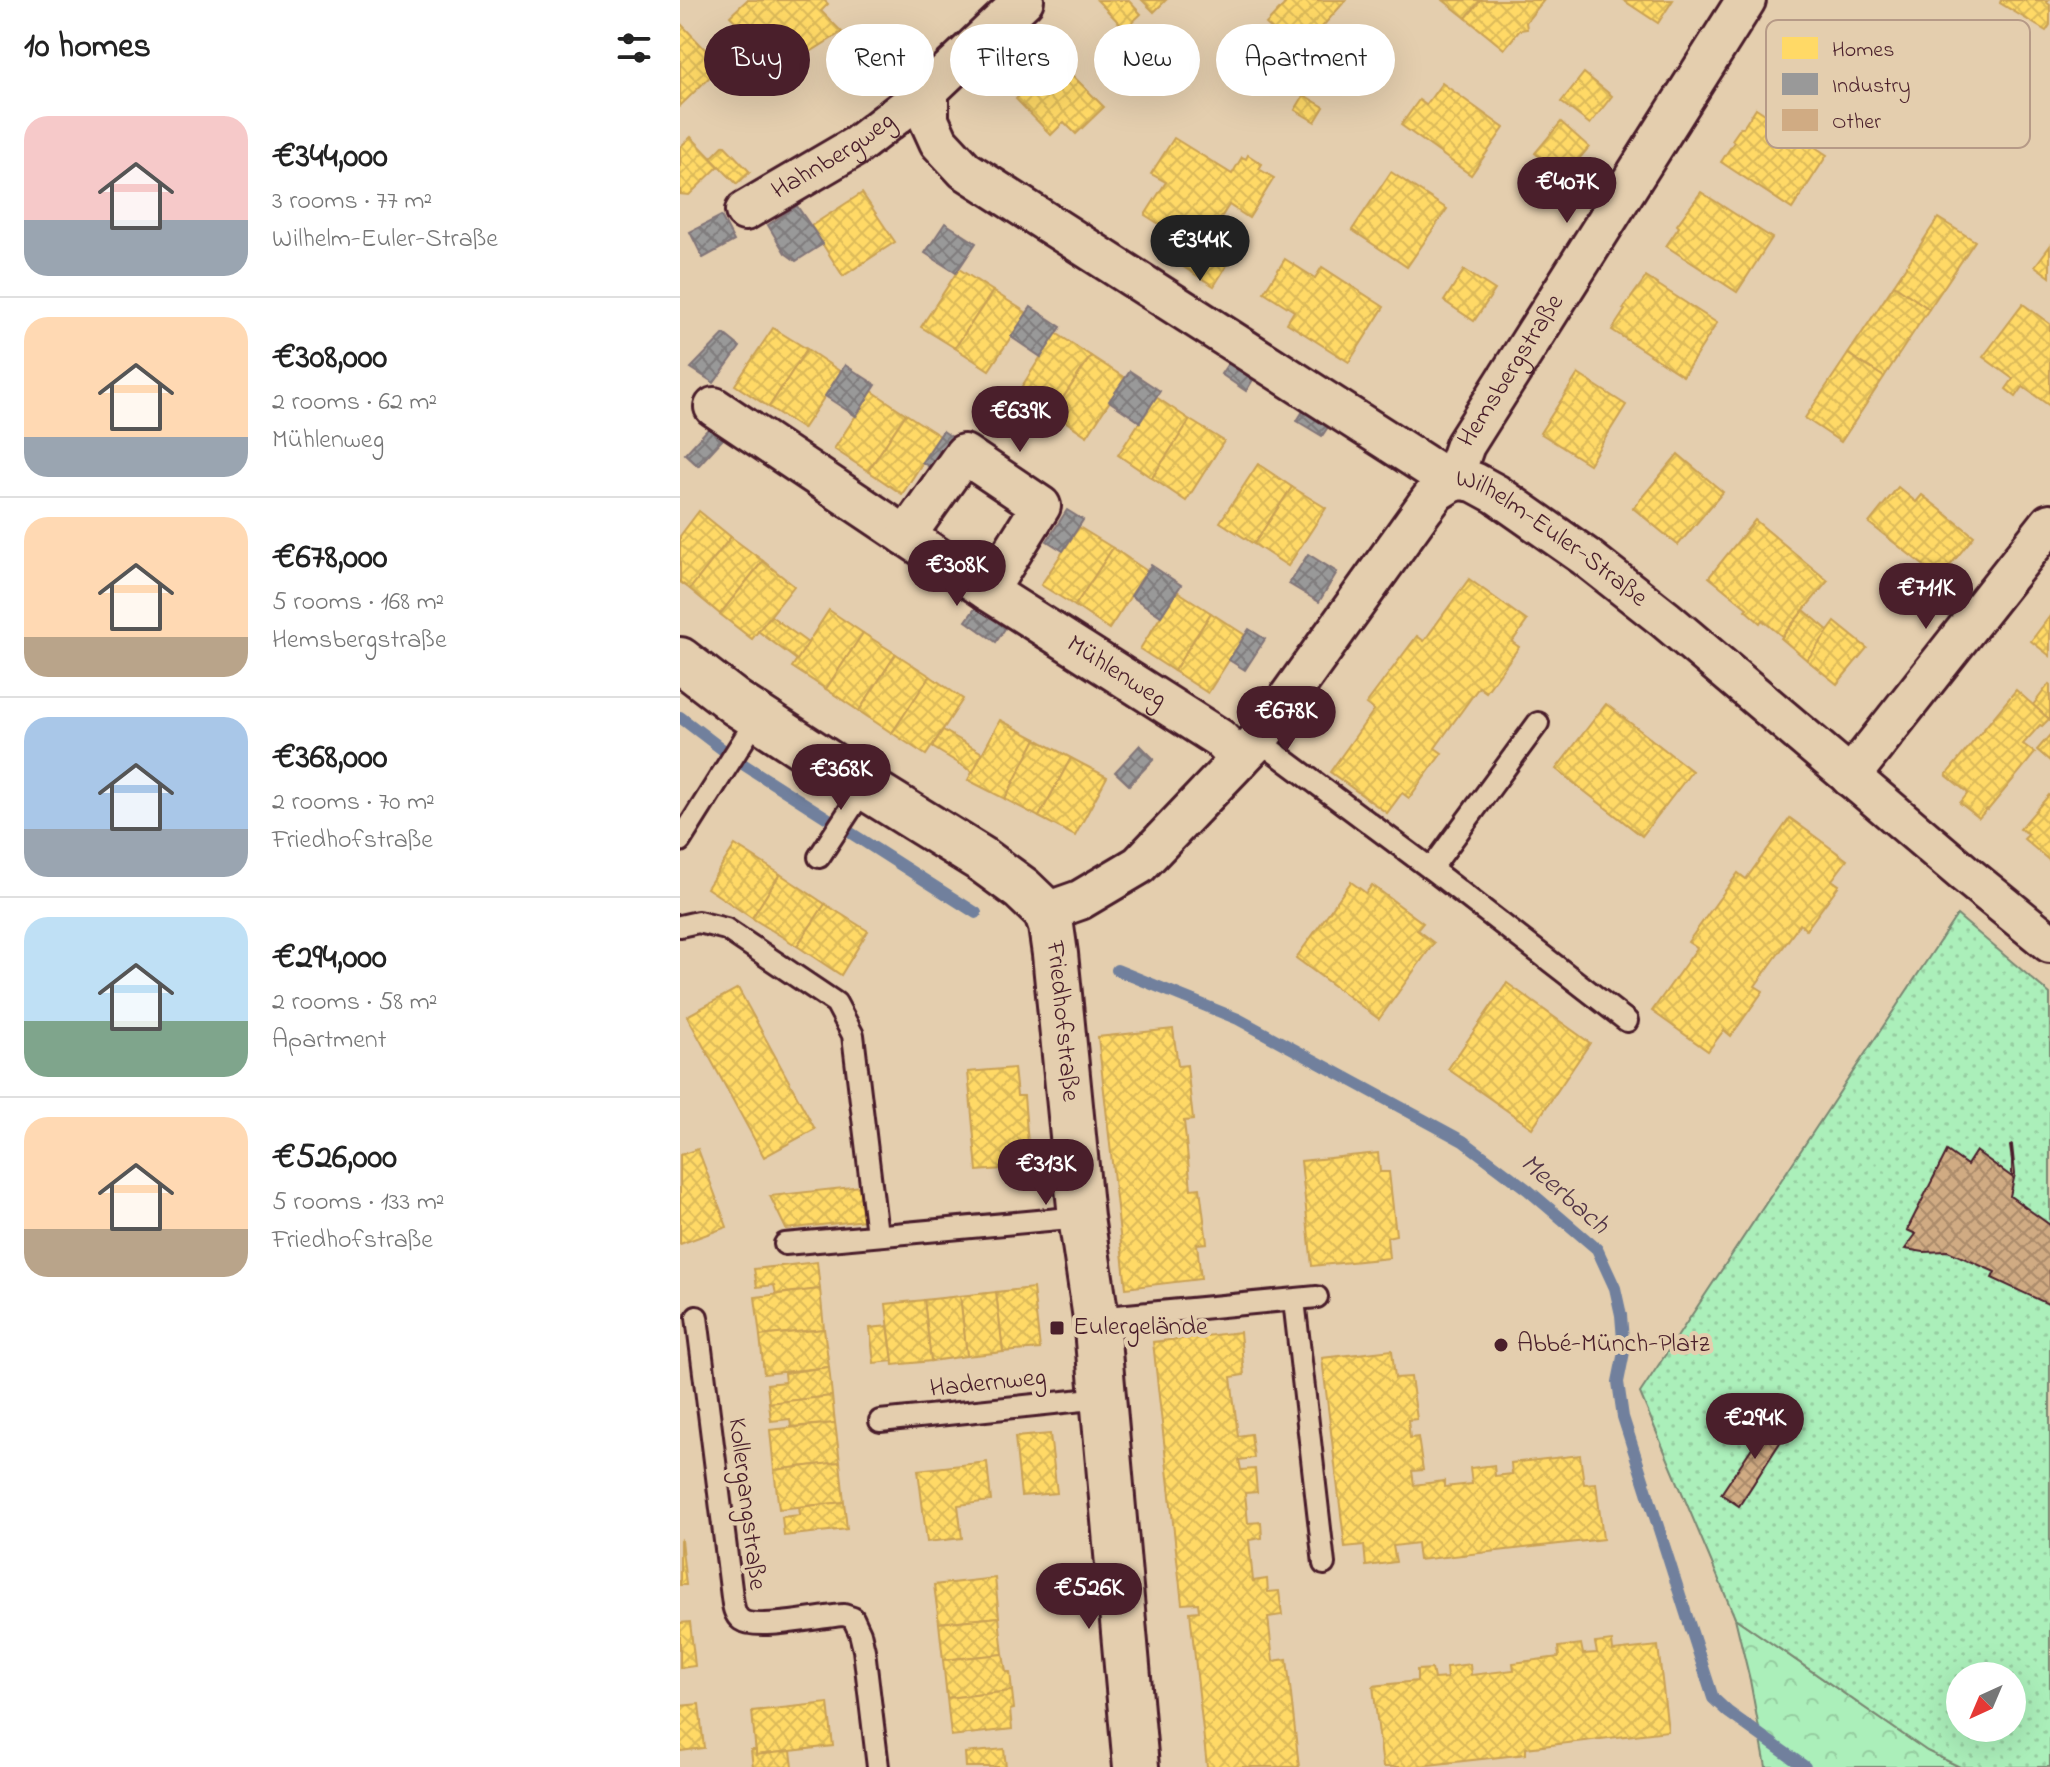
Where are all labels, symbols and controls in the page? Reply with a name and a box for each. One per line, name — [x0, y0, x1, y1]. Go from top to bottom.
legend — [1766, 20, 2030, 148]
text: 10 homes — [24, 23, 151, 73]
chip: Buy — [704, 24, 810, 96]
chip: Rent — [826, 24, 934, 96]
chip: Filters — [950, 24, 1078, 96]
chip: New — [1094, 24, 1200, 96]
chip: Apartment — [1216, 24, 1395, 96]
icon: filters — [612, 26, 656, 70]
text: Homes — [1832, 35, 1894, 67]
text: Industry — [1832, 71, 1911, 104]
street label: Hahnbergweg — [765, 103, 904, 210]
text: Other — [1832, 107, 1881, 139]
text: €344,000 — [272, 133, 388, 183]
icon: home — [88, 148, 184, 244]
pin: €407K — [1511, 157, 1623, 225]
text: €407K — [1535, 164, 1599, 202]
text: 3 rooms · 77 m² — [272, 183, 432, 221]
pin: €344K — [1144, 215, 1256, 283]
text: Wilhelm-Euler-Straße — [272, 221, 498, 259]
text: €344K — [1169, 222, 1231, 260]
street label: Hemsbergstraße — [1449, 287, 1575, 455]
text: €308,000 — [272, 334, 387, 384]
icon: home — [88, 349, 184, 445]
text: 2 rooms · 62 m² — [272, 384, 437, 422]
pin: €639K — [964, 386, 1076, 454]
text: €639K — [990, 393, 1050, 431]
text: Mühlenweg — [272, 422, 384, 460]
street label: Wilhelm-Euler-Straße — [1453, 460, 1655, 617]
text: €678,000 — [272, 534, 387, 584]
pin: €308K — [901, 540, 1013, 608]
text: €308K — [926, 547, 988, 585]
icon: home — [88, 549, 184, 645]
pin: €711K — [1870, 563, 1982, 631]
text: €711K — [1897, 570, 1955, 608]
text: 5 rooms · 168 m² — [272, 584, 444, 622]
text: Hemsbergstraße — [272, 622, 447, 660]
street label: Mühlenweg — [1059, 626, 1174, 719]
pin: €678K — [1230, 686, 1342, 754]
text: €678K — [1255, 693, 1317, 731]
text: €368,000 — [272, 734, 387, 784]
pin: €368K — [785, 744, 897, 812]
icon: home — [88, 749, 184, 845]
text: €368K — [810, 751, 872, 789]
text: 2 rooms · 70 m² — [272, 784, 435, 822]
text: Friedhofstraße — [272, 822, 433, 860]
text: €294,000 — [272, 934, 387, 984]
street label: Friedhofstraße — [1034, 938, 1089, 1104]
icon: home — [88, 949, 184, 1045]
text: 2 rooms · 58 m² — [272, 984, 438, 1022]
text: Apartment — [272, 1022, 386, 1060]
text: €526,000 — [272, 1134, 397, 1184]
pin: €313K — [990, 1139, 1102, 1207]
water label: Meerbach — [1510, 1145, 1618, 1246]
text: €313K — [1016, 1146, 1076, 1184]
icon: home — [88, 1149, 184, 1245]
text: 5 rooms · 133 m² — [272, 1184, 445, 1222]
text: Friedhofstraße — [272, 1222, 433, 1260]
place label: Eulergelände — [1073, 1309, 1208, 1347]
marker: Eulergelände — [1048, 1319, 1066, 1337]
place label: Abbé-Münch-Platz — [1517, 1326, 1710, 1364]
marker: Abbé-Münch-Platz — [1492, 1336, 1510, 1354]
street label: Hadernweg — [928, 1359, 1048, 1409]
pin: €294K — [1699, 1393, 1811, 1461]
text: €294K — [1724, 1400, 1786, 1438]
street label: Kollergangstraße — [717, 1416, 775, 1593]
pin: €526K — [1033, 1563, 1145, 1631]
text: €526K — [1054, 1570, 1124, 1608]
north arrow — [1946, 1662, 2026, 1742]
map controls — [1946, 1662, 2026, 1742]

